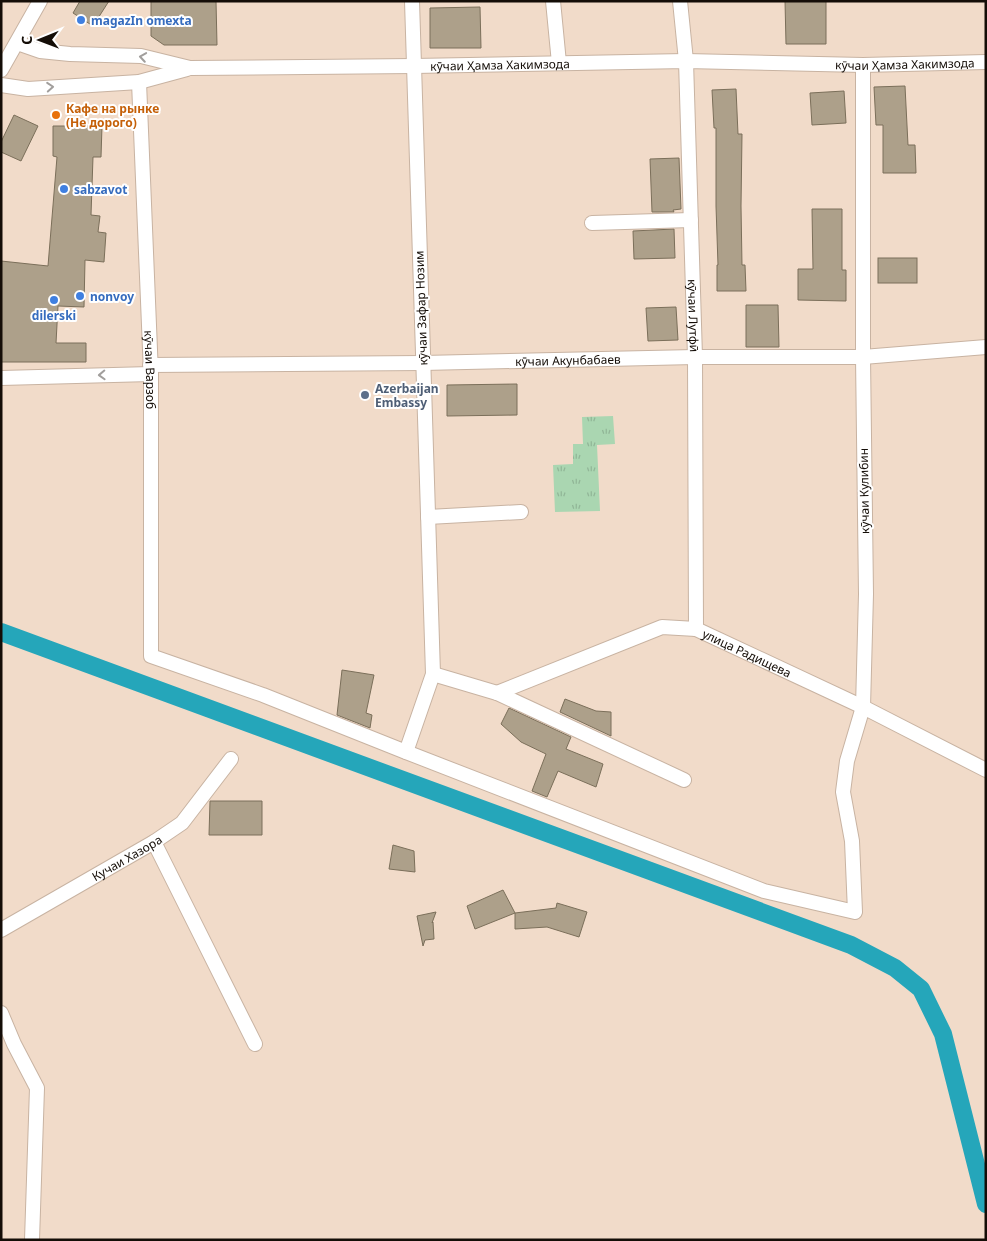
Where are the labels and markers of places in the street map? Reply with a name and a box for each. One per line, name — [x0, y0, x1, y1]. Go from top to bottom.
place label: magazIn omexta — [91, 12, 192, 29]
marker: magazIn omexta — [75, 14, 87, 26]
place label: Кафе на рынке (Не дорого) — [66, 100, 159, 131]
marker: Кафе на рынке (Не дорого) — [50, 109, 62, 121]
place label: sabzavot — [74, 181, 127, 198]
marker: sabzavot — [58, 183, 70, 195]
place label: nonvoy — [90, 288, 134, 305]
marker: nonvoy — [74, 290, 86, 302]
marker: dilerski — [48, 294, 60, 306]
place label: dilerski — [32, 307, 76, 324]
place label: Azerbaijan Embassy — [375, 380, 439, 411]
marker: Azerbaijan Embassy — [359, 389, 371, 401]

